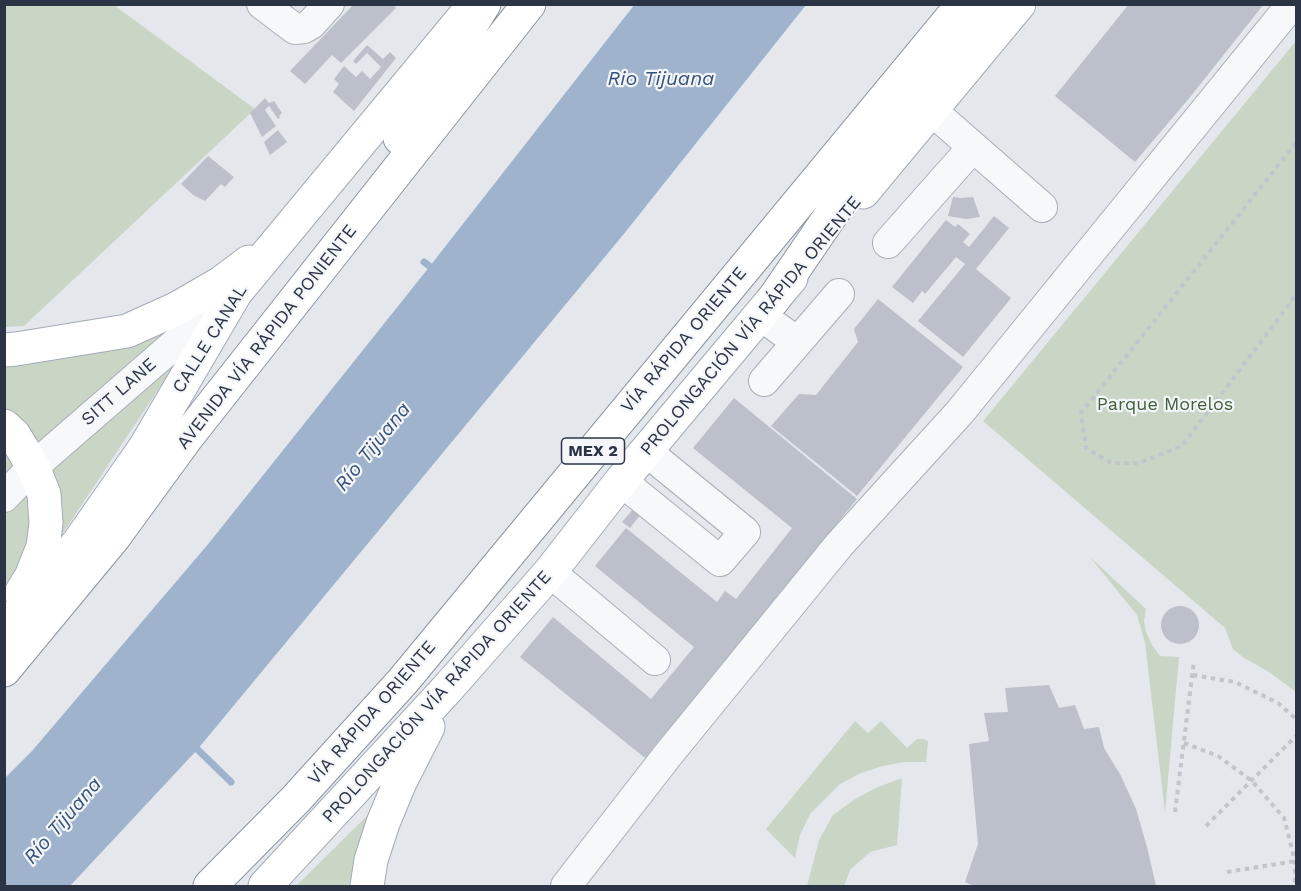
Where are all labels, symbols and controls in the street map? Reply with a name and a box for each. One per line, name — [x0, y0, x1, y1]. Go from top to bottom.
water label: Rio Tijuana — [608, 67, 714, 91]
street label: PROLONGACIÓN VÍA RÁPIDA ORIENTE — [636, 192, 866, 460]
street label: AVENIDA VÍA RÁPIDA PONIENTE — [173, 220, 361, 454]
street label: VÍA RÁPIDA ORIENTE — [617, 263, 751, 417]
street label: CALLE CANAL — [168, 281, 252, 397]
street label: SITT LANE — [77, 354, 161, 430]
park label: Parque Morelos — [1097, 394, 1233, 416]
water label: Río Tijuana — [330, 398, 416, 496]
road number: MEX 2 — [562, 438, 624, 464]
street label: PROLONGACIÓN VÍA RÁPIDA ORIENTE — [318, 566, 556, 828]
street label: VÍA RÁPIDA ORIENTE — [304, 637, 440, 789]
water label: Río Tijuana — [19, 773, 107, 869]

